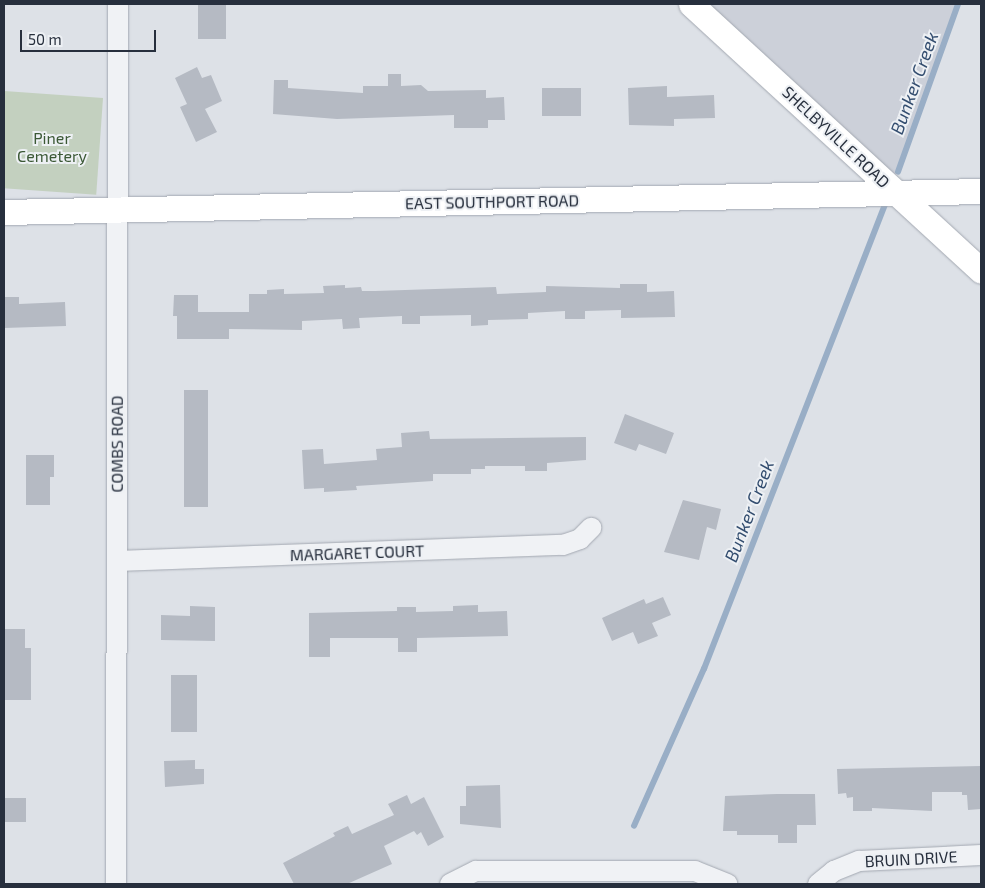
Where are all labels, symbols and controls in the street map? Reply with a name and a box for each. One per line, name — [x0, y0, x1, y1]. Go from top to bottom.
scale bar — [22, 20, 159, 52]
water label: Bunker Creek — [885, 29, 943, 137]
text: 50 m — [28, 30, 62, 48]
street label: SHELBYVILLE ROAD — [778, 82, 894, 192]
park label: Piner Cemetery — [17, 128, 87, 166]
street label: EAST SOUTHPORT ROAD — [404, 191, 580, 213]
street label: COMBS ROAD — [107, 395, 127, 493]
water label: Bunker Creek — [720, 457, 778, 565]
street label: MARGARET COURT — [289, 541, 425, 565]
street label: BRUIN DRIVE — [864, 847, 958, 871]

